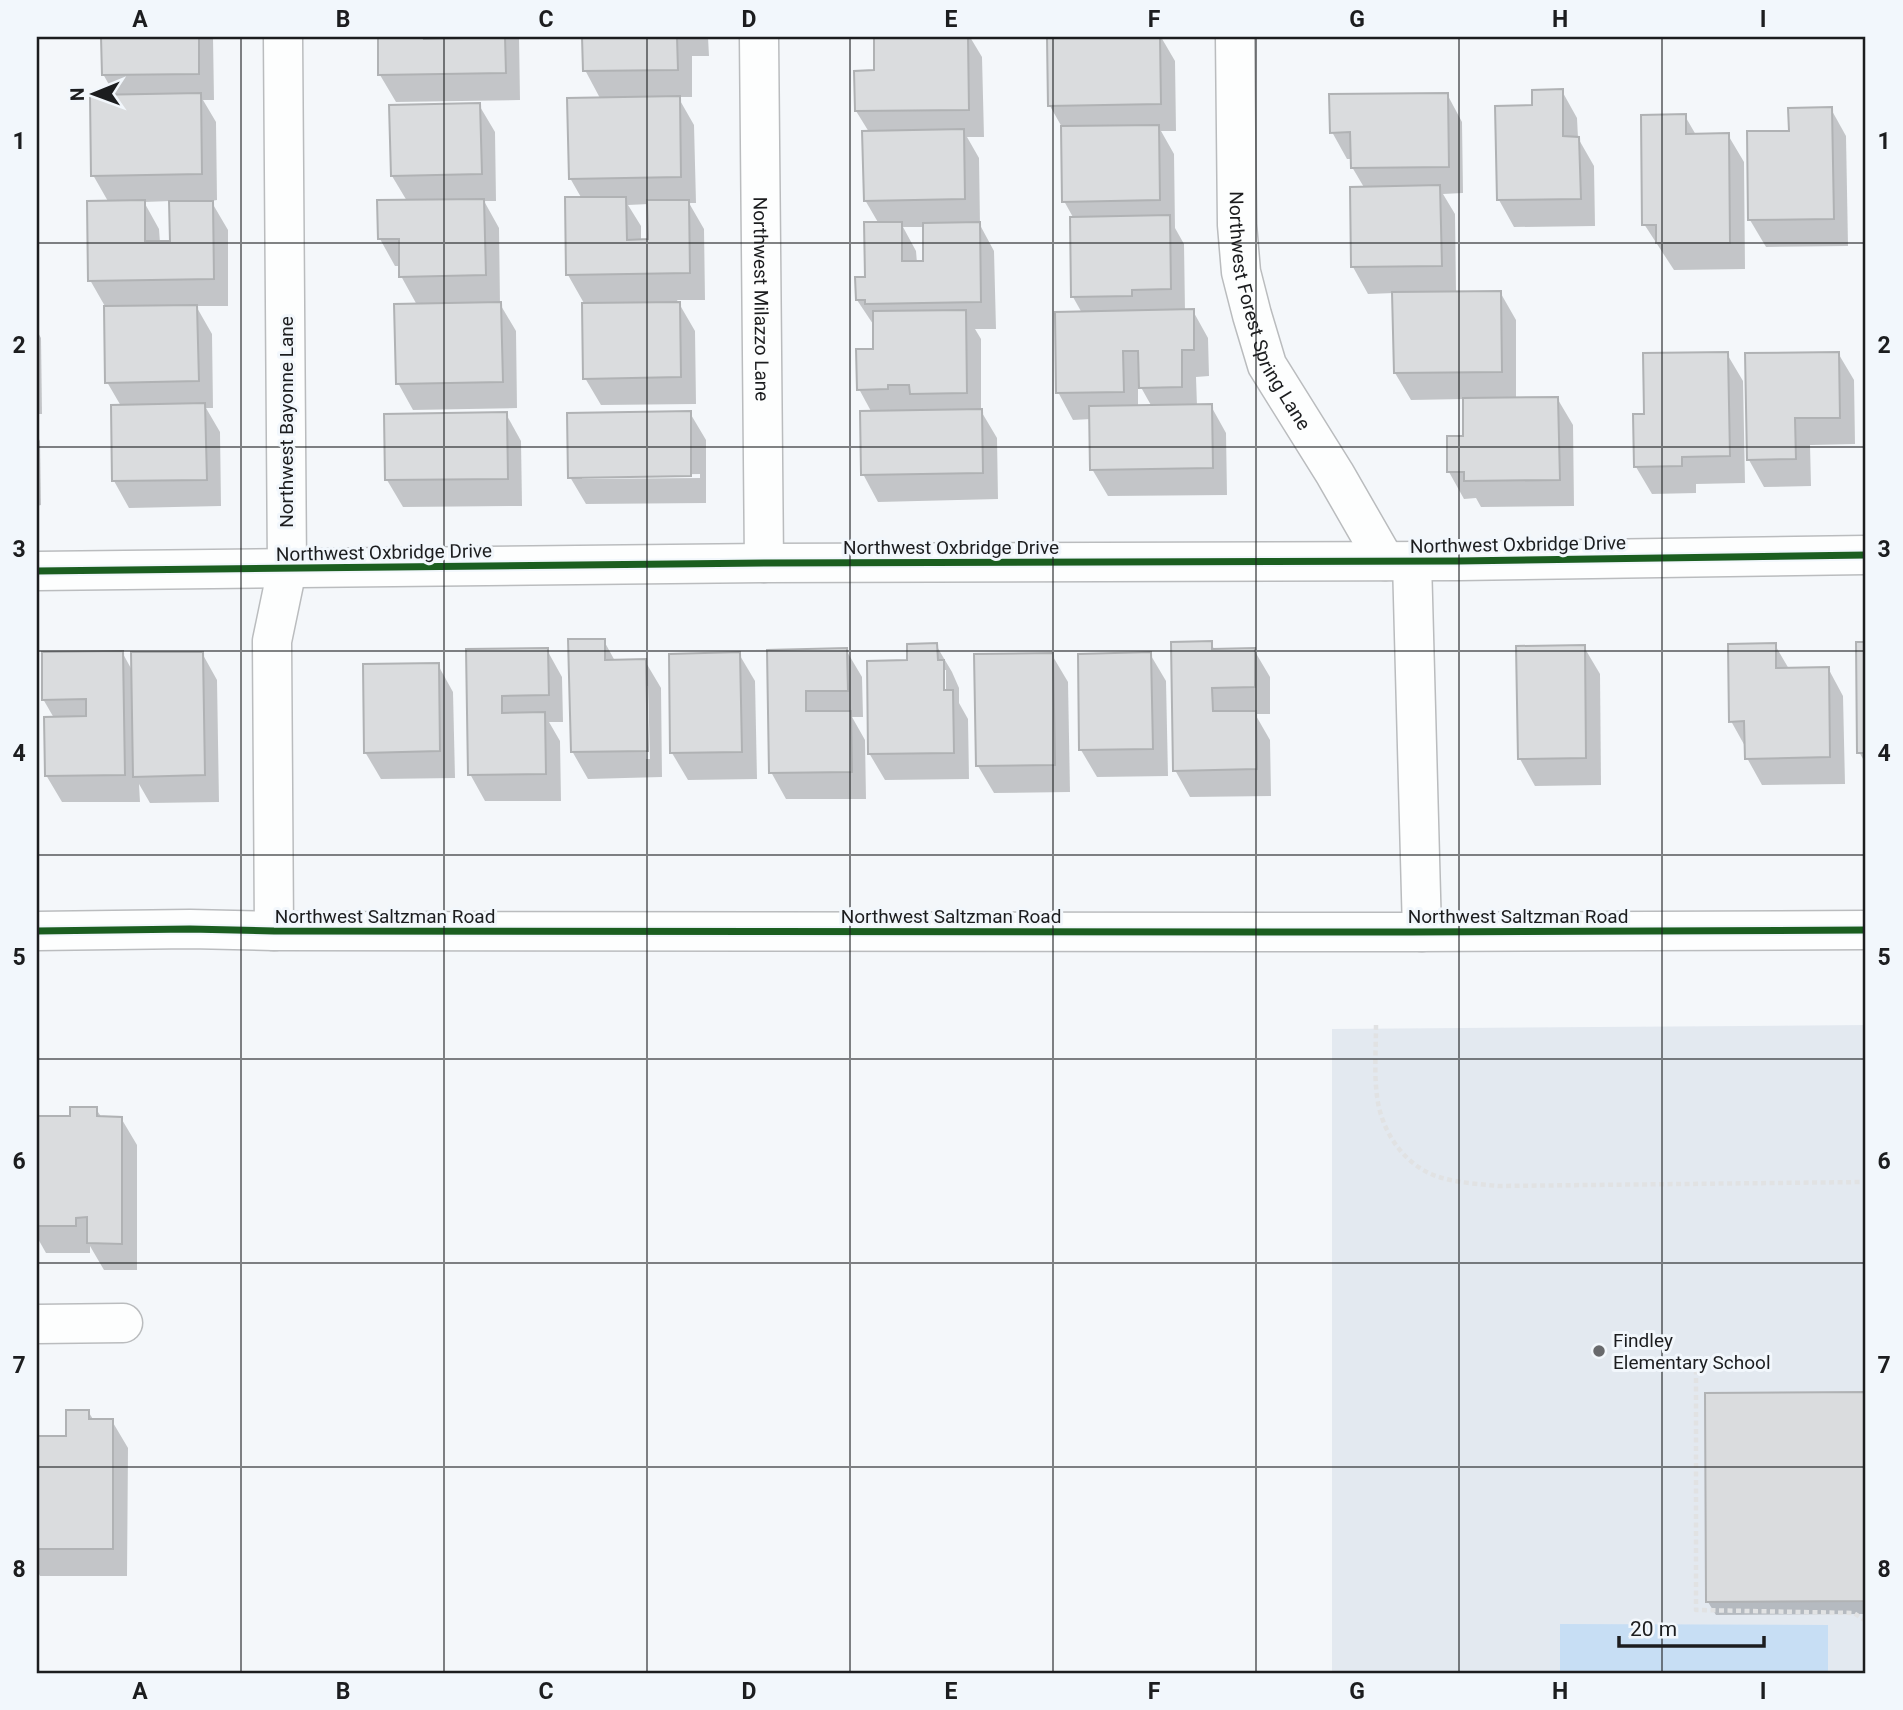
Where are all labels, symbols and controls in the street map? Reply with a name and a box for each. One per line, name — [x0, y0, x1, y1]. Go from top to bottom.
text: A — [132, 6, 148, 33]
text: B — [336, 6, 350, 33]
text: C — [538, 6, 554, 33]
text: D — [742, 6, 756, 33]
text: E — [945, 6, 958, 33]
text: F — [1148, 6, 1161, 33]
text: G — [1349, 6, 1365, 33]
text: H — [1552, 6, 1568, 33]
text: I — [1760, 6, 1766, 33]
north arrow — [60, 60, 130, 130]
text: N — [66, 87, 89, 101]
text: 1 — [12, 128, 26, 155]
text: 1 — [1877, 128, 1891, 155]
street label: Northwest Forest Spring Lane — [1225, 191, 1315, 434]
street label: Northwest Milazzo Lane — [749, 197, 773, 401]
street label: Northwest Bayonne Lane — [275, 316, 298, 528]
text: 2 — [12, 332, 26, 359]
text: 2 — [1877, 332, 1891, 359]
street label: Northwest Oxbridge Drive — [1410, 531, 1626, 558]
text: 3 — [12, 536, 26, 563]
street label: Northwest Oxbridge Drive — [843, 536, 1059, 559]
text: 3 — [1877, 536, 1891, 563]
street label: Northwest Oxbridge Drive — [276, 539, 492, 566]
text: 4 — [12, 740, 26, 767]
text: 4 — [1877, 740, 1891, 767]
street label: Northwest Saltzman Road — [275, 905, 495, 928]
street label: Northwest Saltzman Road — [841, 905, 1061, 928]
street label: Northwest Saltzman Road — [1408, 905, 1628, 928]
text: 5 — [12, 944, 26, 971]
text: 5 — [1877, 944, 1891, 971]
text: 6 — [12, 1148, 26, 1175]
text: 6 — [1877, 1148, 1891, 1175]
place label: Findley Elementary School — [1613, 1329, 1771, 1374]
marker: Findley Elementary School — [1591, 1343, 1607, 1359]
text: 7 — [12, 1352, 26, 1379]
text: 7 — [1877, 1352, 1891, 1379]
text: 8 — [12, 1556, 26, 1583]
text: 8 — [1877, 1556, 1891, 1583]
scale bar — [1619, 1605, 1765, 1649]
text: 20 m — [1630, 1617, 1677, 1641]
text: A — [132, 1678, 148, 1705]
text: B — [336, 1678, 350, 1705]
text: C — [538, 1678, 554, 1705]
text: D — [742, 1678, 756, 1705]
text: E — [945, 1678, 958, 1705]
text: F — [1148, 1678, 1161, 1705]
text: G — [1349, 1678, 1365, 1705]
text: H — [1552, 1678, 1568, 1705]
text: I — [1760, 1678, 1766, 1705]

